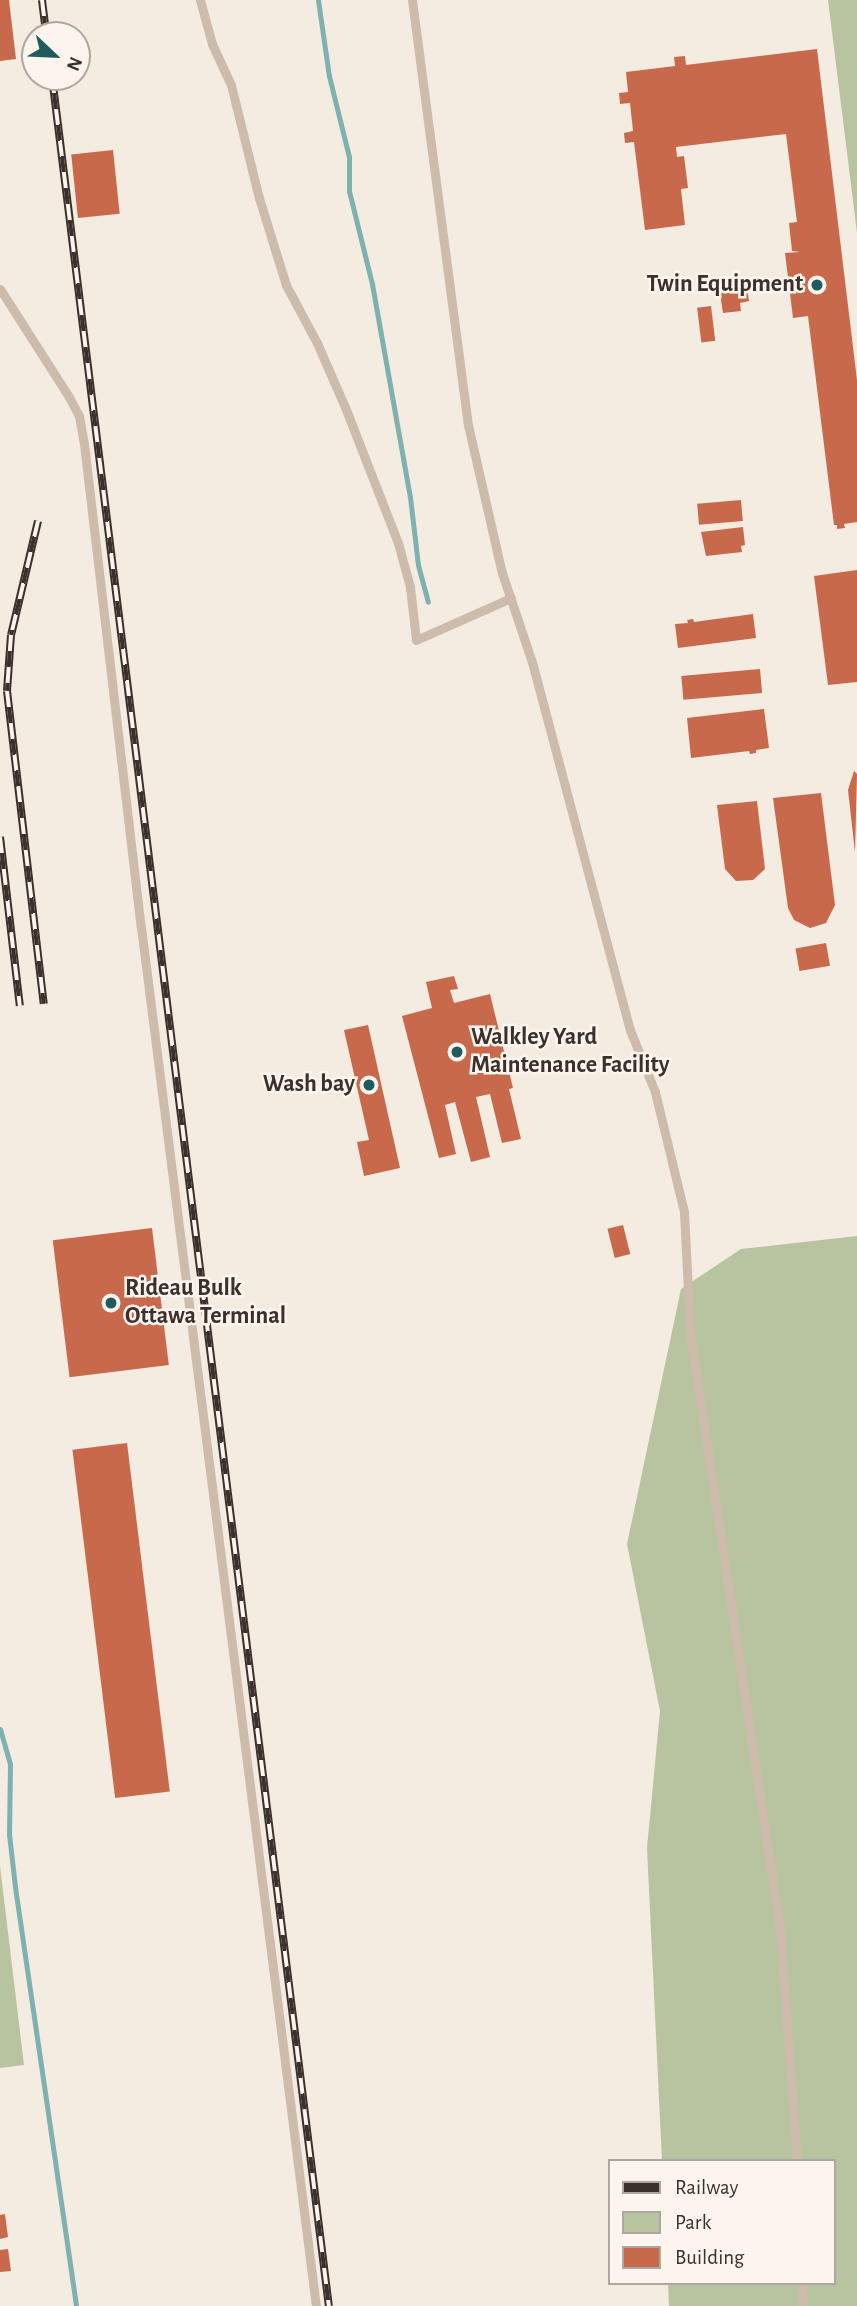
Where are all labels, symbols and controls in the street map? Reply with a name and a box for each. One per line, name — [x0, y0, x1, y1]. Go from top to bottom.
north arrow — [21, 21, 91, 91]
text: N — [63, 54, 85, 73]
place label: Twin Equipment — [646, 271, 803, 299]
marker: Twin Equipment — [809, 277, 825, 293]
place label: Walkley Yard Maintenance Facility — [471, 1024, 669, 1080]
marker: Walkley Yard Maintenance Facility — [449, 1044, 465, 1060]
place label: Wash bay — [263, 1071, 355, 1099]
marker: Wash bay — [361, 1077, 377, 1093]
place label: Rideau Bulk Ottawa Terminal — [125, 1275, 286, 1331]
marker: Rideau Bulk Ottawa Terminal — [103, 1295, 119, 1311]
legend — [608, 2159, 836, 2285]
text: Railway — [675, 2177, 738, 2198]
text: Park — [675, 2212, 711, 2233]
text: Building — [675, 2247, 744, 2268]

